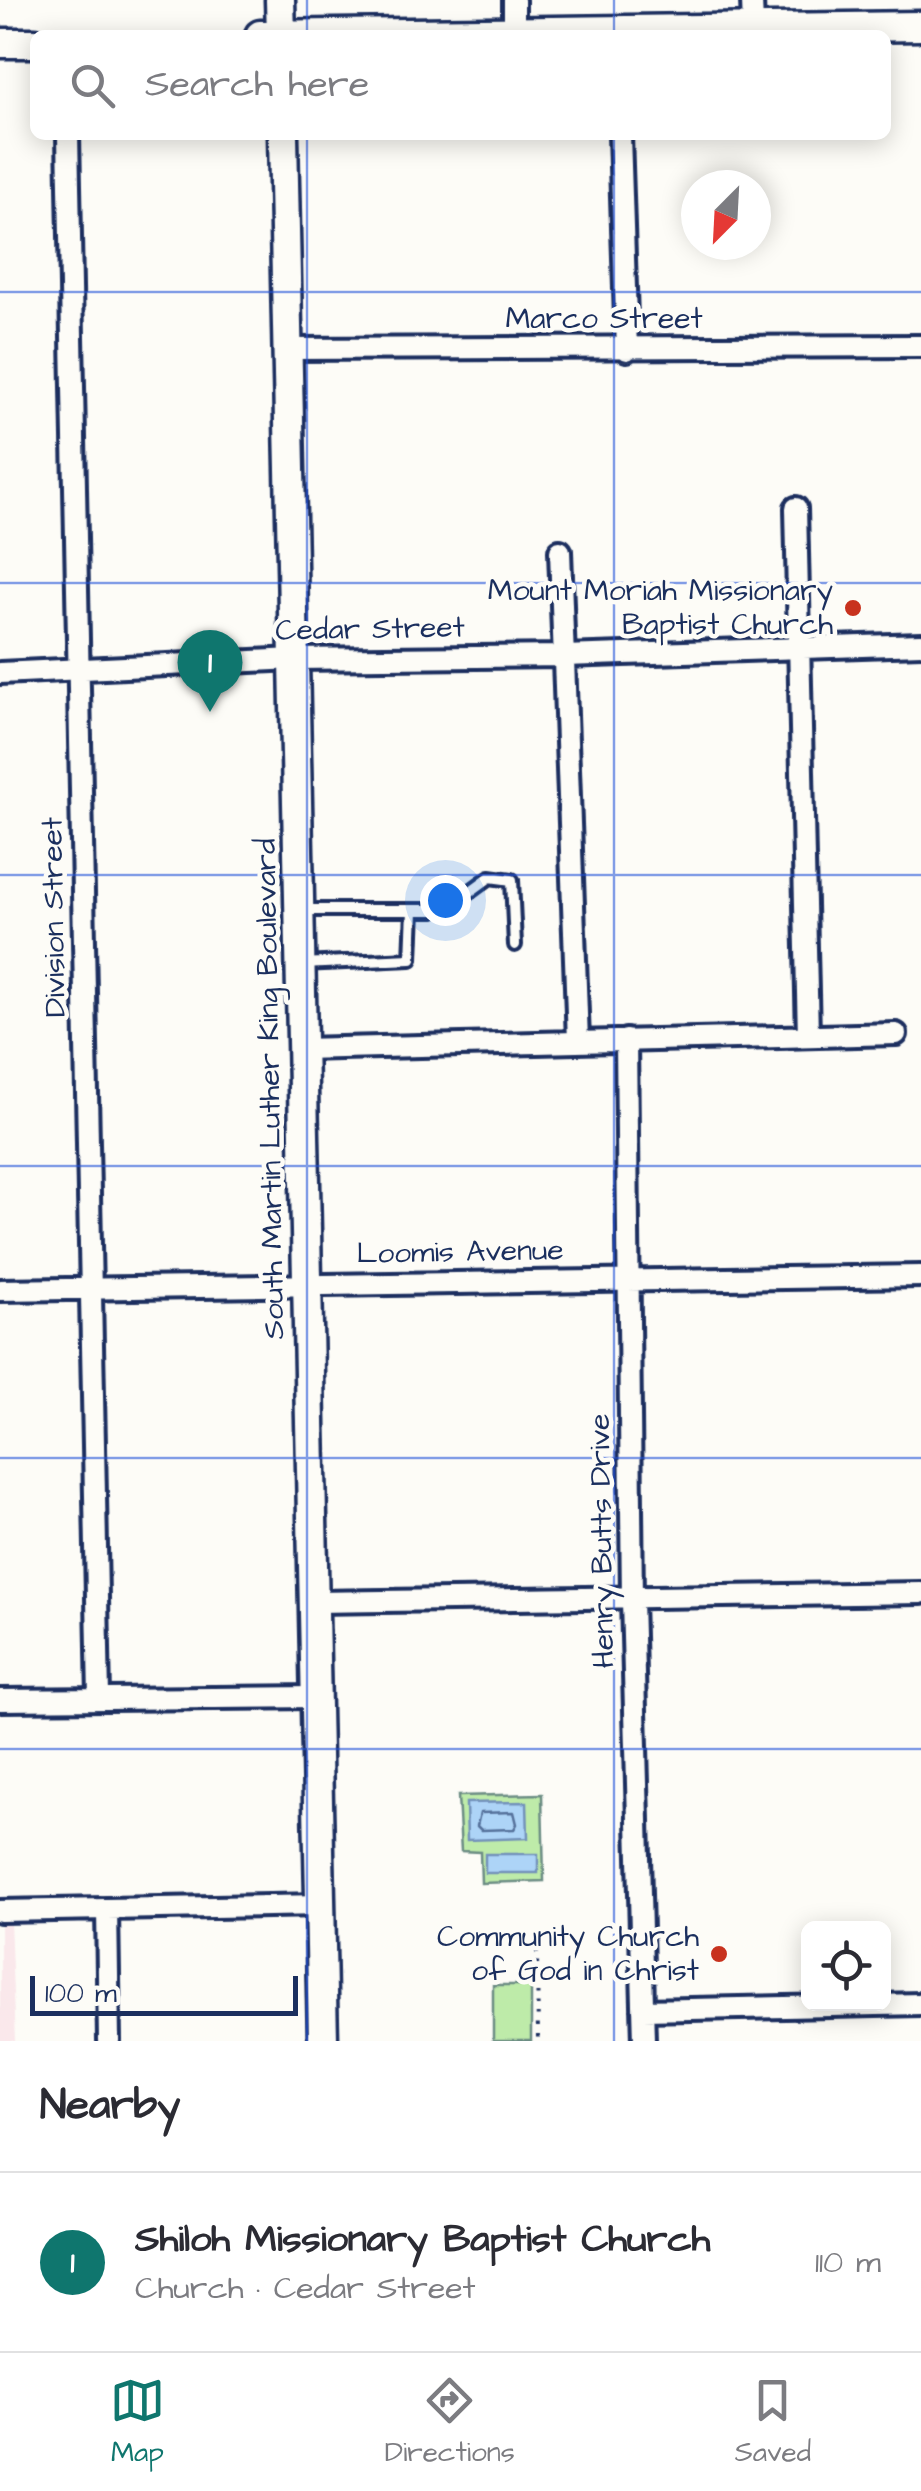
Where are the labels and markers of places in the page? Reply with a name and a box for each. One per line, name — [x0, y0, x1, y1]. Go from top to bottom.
place label: Mount Moriah Missionary Baptist Church — [488, 570, 833, 646]
marker: Mount Moriah Missionary Baptist Church — [842, 597, 864, 619]
pin: 1 — [178, 630, 242, 712]
place label: Community Church of God in Christ — [437, 1916, 699, 1992]
marker: Community Church of God in Christ — [708, 1943, 730, 1965]

